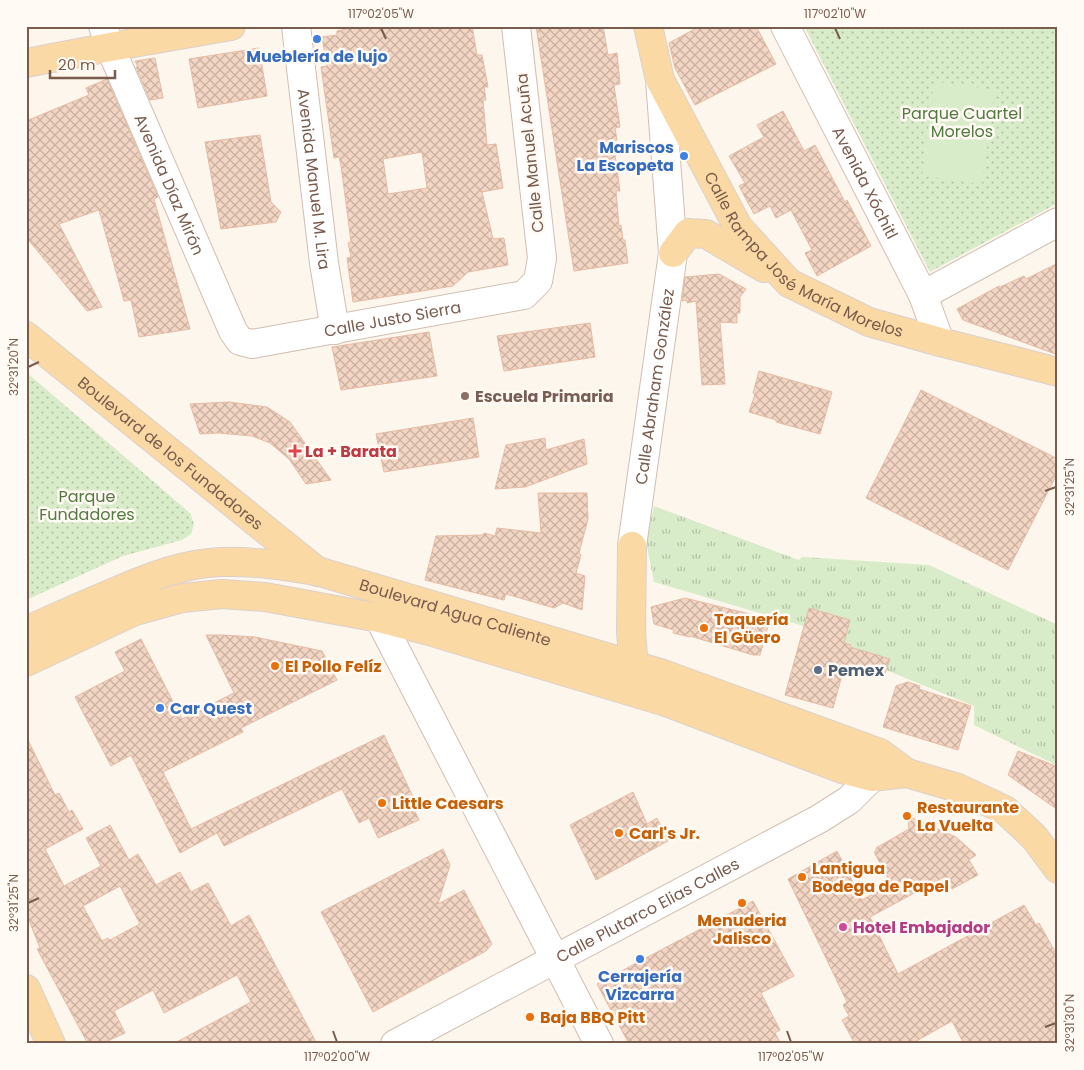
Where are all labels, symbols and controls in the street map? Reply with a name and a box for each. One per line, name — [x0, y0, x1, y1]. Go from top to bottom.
text: 117°02'05"W — [348, 5, 414, 22]
text: 117°02'10"W — [804, 5, 866, 22]
marker: Mueblería de lujo — [311, 33, 323, 45]
place label: Mueblería de lujo — [246, 45, 388, 68]
scale bar — [50, 48, 115, 80]
text: 20 m — [58, 54, 96, 75]
street label: Calle Manuel Acuña — [510, 72, 550, 234]
street label: Avenida Manuel M. Lira — [292, 87, 336, 271]
park label: Parque Cuartel Morelos — [902, 102, 1022, 143]
street label: Avenida Díaz Mirón — [129, 110, 210, 259]
street label: Avenida Xóchitl — [827, 122, 904, 243]
place label: Mariscos La Escopeta — [577, 136, 674, 177]
marker: Mariscos La Escopeta — [678, 150, 690, 162]
street label: Calle Rampa José María Morelos — [699, 167, 906, 343]
street label: Calle Abraham González — [629, 287, 679, 486]
street label: Calle Justo Sierra — [322, 295, 463, 342]
text: 32°31'20"N — [5, 338, 22, 396]
street label: Boulevard de los Fundadores — [73, 371, 268, 535]
place label: Escuela Primaria — [475, 385, 614, 408]
marker: Escuela Primaria — [459, 390, 471, 402]
place label: La + Barata — [305, 440, 397, 463]
marker: La + Barata — [289, 445, 301, 457]
text: 32°31'25"N — [1061, 458, 1078, 516]
park label: Parque Fundadores — [39, 485, 135, 526]
street label: Boulevard Agua Caliente — [357, 573, 554, 652]
place label: Taquería El Güero — [714, 608, 789, 649]
marker: Taquería El Güero — [698, 622, 710, 634]
place label: El Pollo Felíz — [285, 655, 381, 678]
place label: Pemex — [828, 659, 885, 682]
marker: El Pollo Felíz — [269, 660, 281, 672]
marker: Pemex — [812, 664, 824, 676]
place label: Car Quest — [170, 697, 252, 720]
marker: Car Quest — [154, 702, 166, 714]
place label: Little Caesars — [392, 792, 504, 815]
place label: Restaurante La Vuelta — [917, 796, 1019, 837]
marker: Little Caesars — [376, 797, 388, 809]
marker: Restaurante La Vuelta — [901, 810, 913, 822]
place label: Carl's Jr. — [629, 822, 700, 845]
marker: Carl's Jr. — [613, 827, 625, 839]
street label: Calle Plutarco Elias Calles — [552, 852, 743, 968]
place label: Lantigua Bodega de Papel — [812, 857, 949, 898]
marker: Lantigua Bodega de Papel — [796, 871, 808, 883]
text: 32°31'25"N — [5, 874, 22, 932]
marker: Menuderia Jalisco — [736, 897, 748, 909]
place label: Menuderia Jalisco — [697, 909, 787, 950]
place label: Hotel Embajador — [853, 916, 990, 939]
marker: Hotel Embajador — [837, 921, 849, 933]
marker: Cerrajería Vizcarra — [634, 953, 646, 965]
place label: Cerrajería Vizcarra — [598, 965, 682, 1006]
text: 32°31'30"N — [1061, 994, 1078, 1052]
place label: Baja BBQ Pitt — [540, 1006, 645, 1029]
marker: Baja BBQ Pitt — [524, 1011, 536, 1023]
text: 117°02'00"W — [304, 1048, 370, 1065]
text: 117°02'05"W — [758, 1048, 824, 1065]

